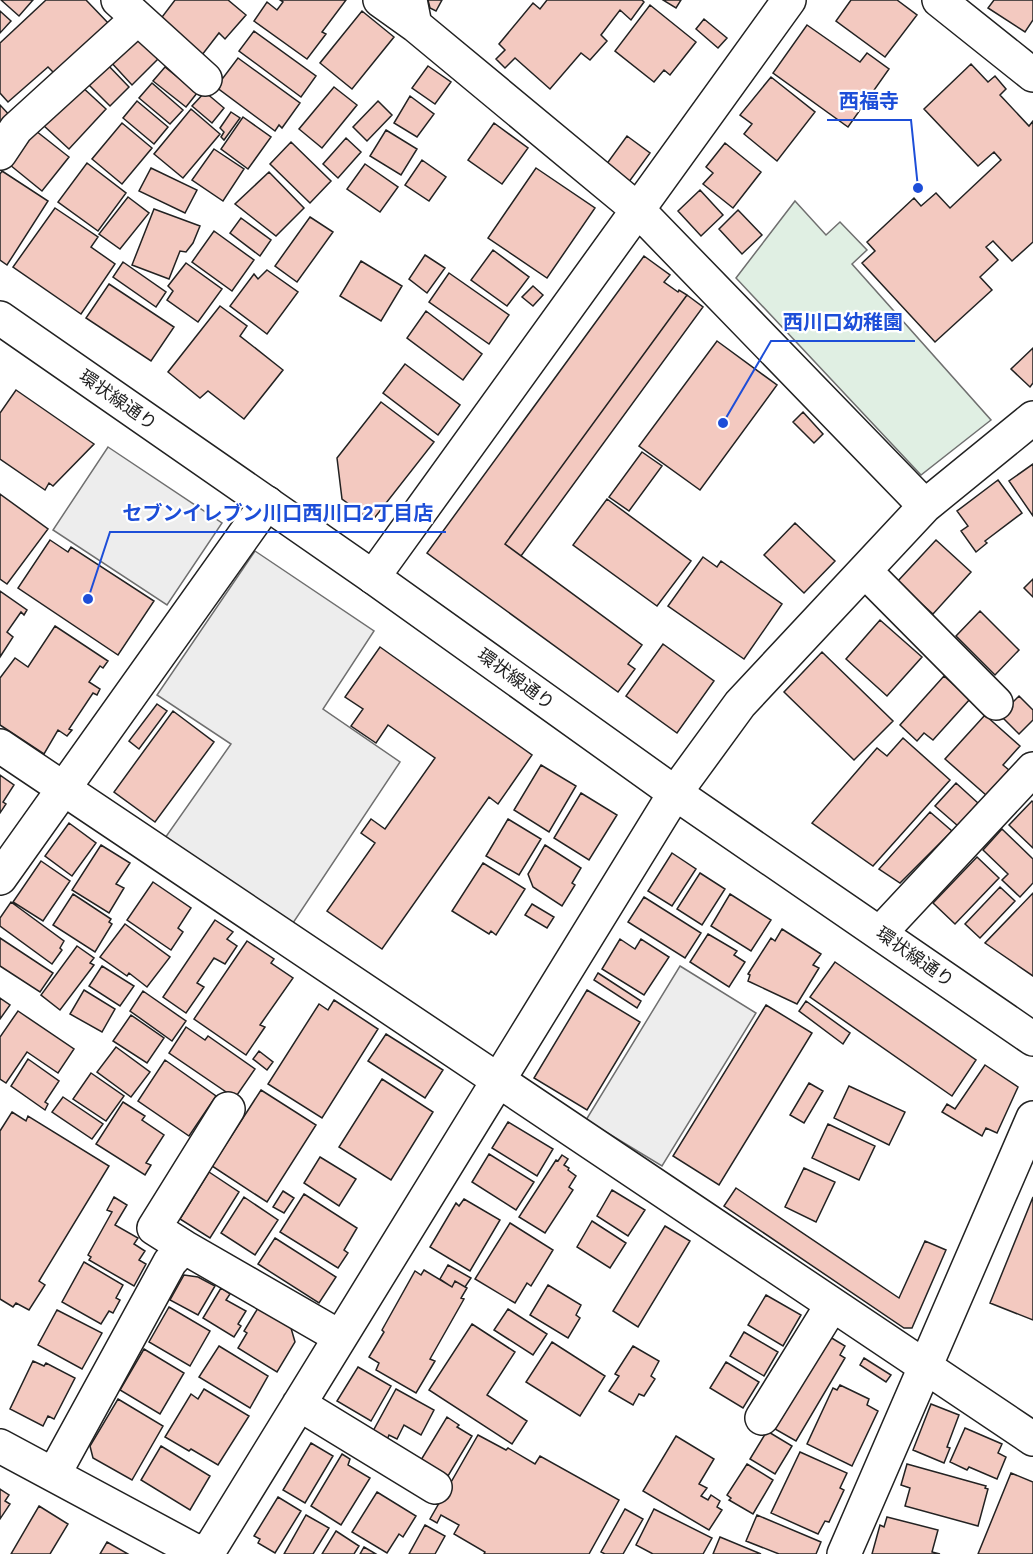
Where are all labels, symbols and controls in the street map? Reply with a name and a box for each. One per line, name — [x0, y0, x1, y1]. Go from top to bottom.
callout: 西福寺 — [827, 82, 911, 120]
text: 西福寺 — [839, 90, 899, 112]
callout: 西川口幼稚園 — [771, 303, 915, 341]
text: 西川口幼稚園 — [783, 311, 903, 333]
street label: 環状線通り — [75, 366, 161, 434]
callout: セブンイレブン川口西川口2丁目店 — [110, 494, 446, 532]
text: セブンイレブン川口西川口2丁目店 — [122, 502, 434, 524]
street label: 環状線通り — [474, 644, 558, 714]
street label: 環状線通り — [872, 923, 958, 991]

